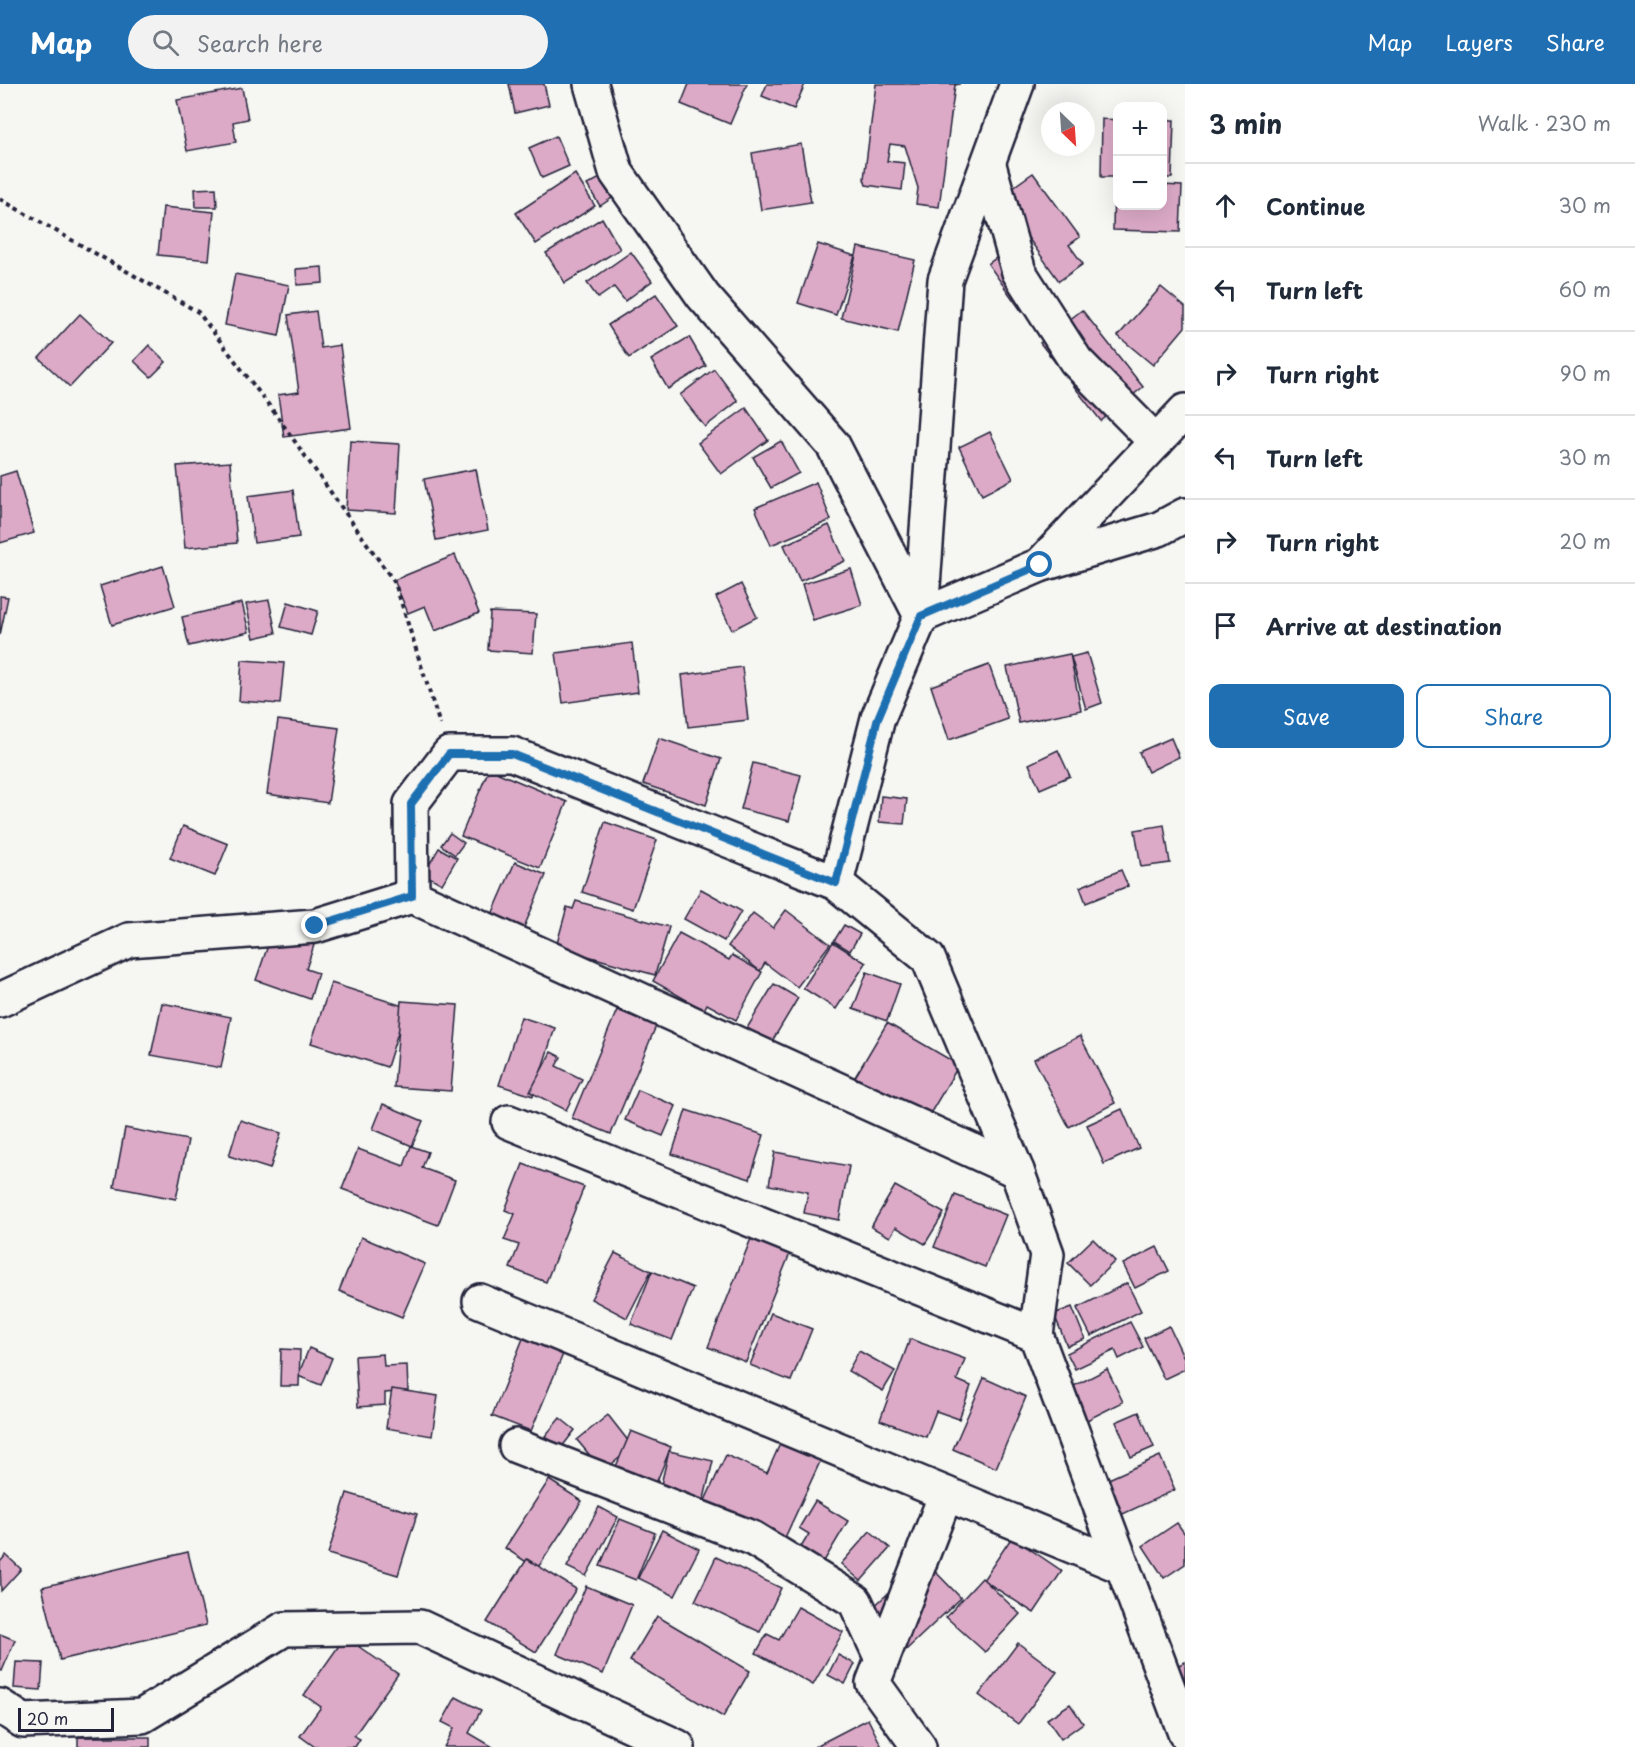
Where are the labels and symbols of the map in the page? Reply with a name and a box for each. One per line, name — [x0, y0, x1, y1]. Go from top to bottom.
north arrow — [1041, 102, 1095, 156]
route start — [1026, 551, 1052, 577]
route end — [301, 912, 327, 938]
scale bar — [18, 1705, 114, 1732]

